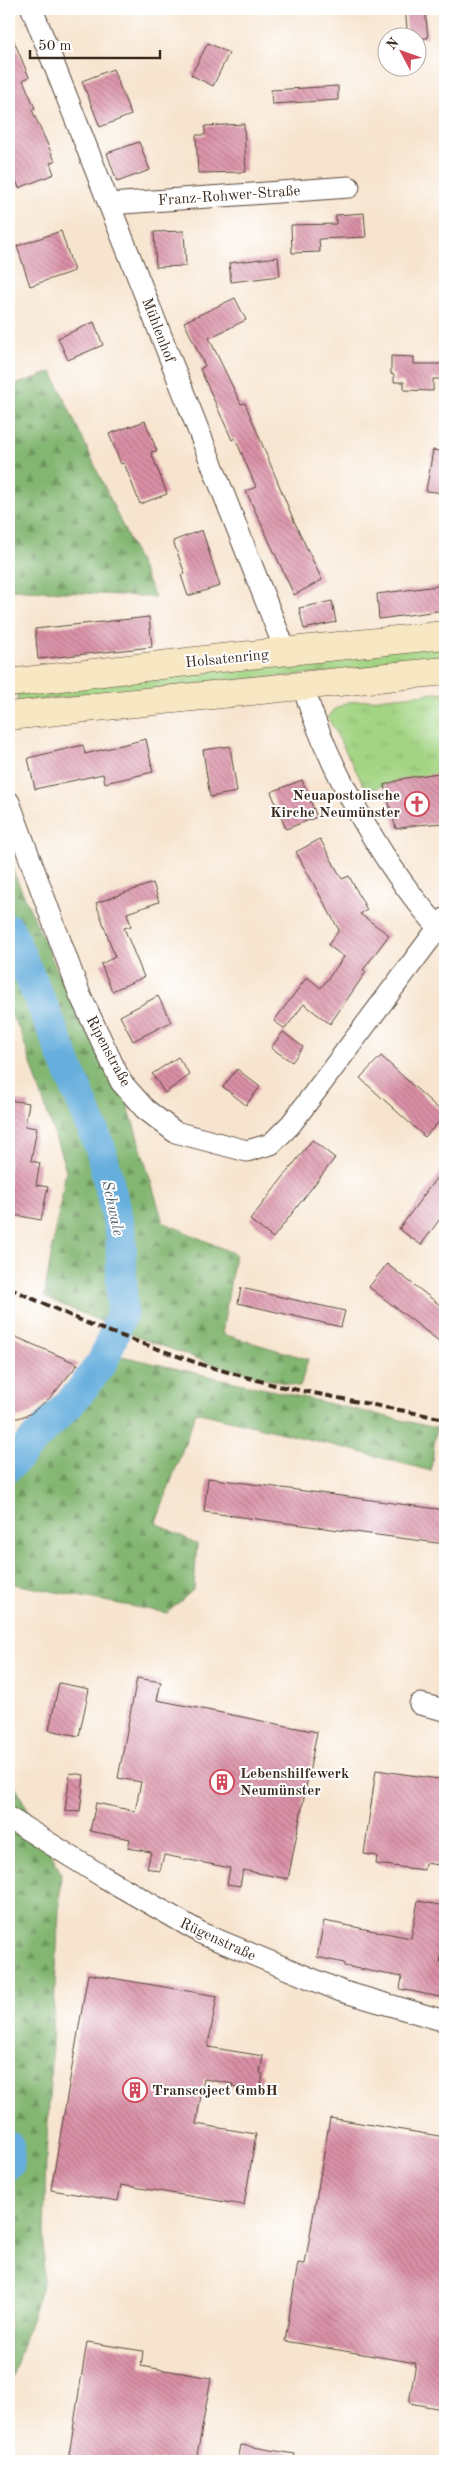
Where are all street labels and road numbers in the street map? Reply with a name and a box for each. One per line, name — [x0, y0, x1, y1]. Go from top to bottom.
street label: Franz-Rohwer-Straße — [157, 184, 301, 209]
street label: Mühlenhof — [138, 296, 177, 366]
street label: Holsatenring — [185, 648, 270, 671]
street label: Ripenstraße — [83, 1014, 133, 1090]
street label: Rügenstraße — [177, 1916, 258, 1965]

